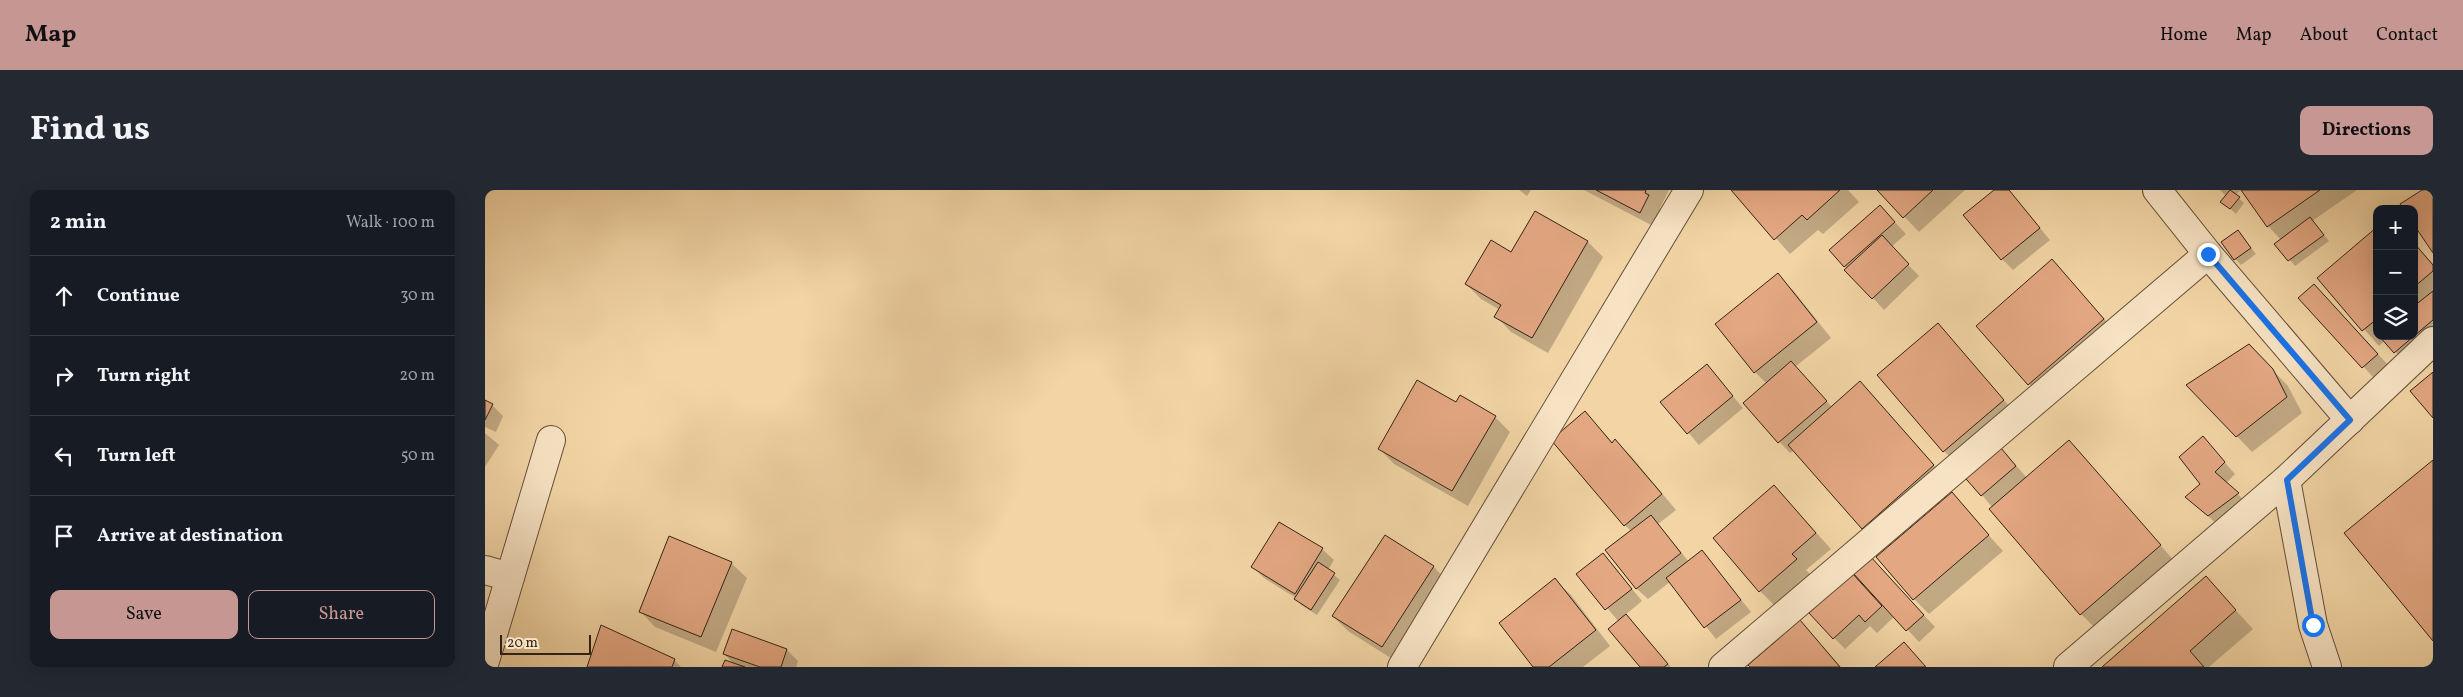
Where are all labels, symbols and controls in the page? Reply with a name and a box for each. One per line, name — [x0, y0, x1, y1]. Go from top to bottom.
text: Map — [25, 18, 76, 52]
text: Home — [2160, 23, 2208, 48]
text: Map — [2236, 23, 2272, 48]
text: About — [2300, 23, 2348, 48]
text: Contact — [2376, 23, 2438, 48]
text: Find us — [30, 106, 150, 154]
button: Directions — [2300, 106, 2433, 155]
map controls — [2373, 205, 2418, 340]
button: + — [2373, 205, 2418, 250]
text: 2 min — [50, 208, 107, 237]
text: Walk · 100 m — [346, 212, 435, 234]
route end — [2197, 243, 2220, 266]
button: − — [2373, 250, 2418, 295]
icon: ahead — [50, 282, 78, 310]
text: Continue — [97, 283, 180, 309]
text: 30 m — [400, 285, 435, 307]
button: layers — [2373, 295, 2418, 340]
icon: right — [50, 362, 78, 390]
text: Turn right — [97, 363, 190, 389]
text: 20 m — [400, 365, 435, 387]
icon: left — [50, 442, 78, 470]
text: Turn left — [97, 443, 176, 469]
text: 50 m — [401, 445, 435, 467]
icon: arrive — [50, 522, 78, 550]
text: Arrive at destination — [97, 523, 283, 549]
button: Save — [50, 590, 238, 639]
button: Share — [248, 590, 435, 639]
route start — [2302, 614, 2325, 637]
scale bar — [500, 632, 591, 655]
text: 20 m — [507, 634, 538, 653]

